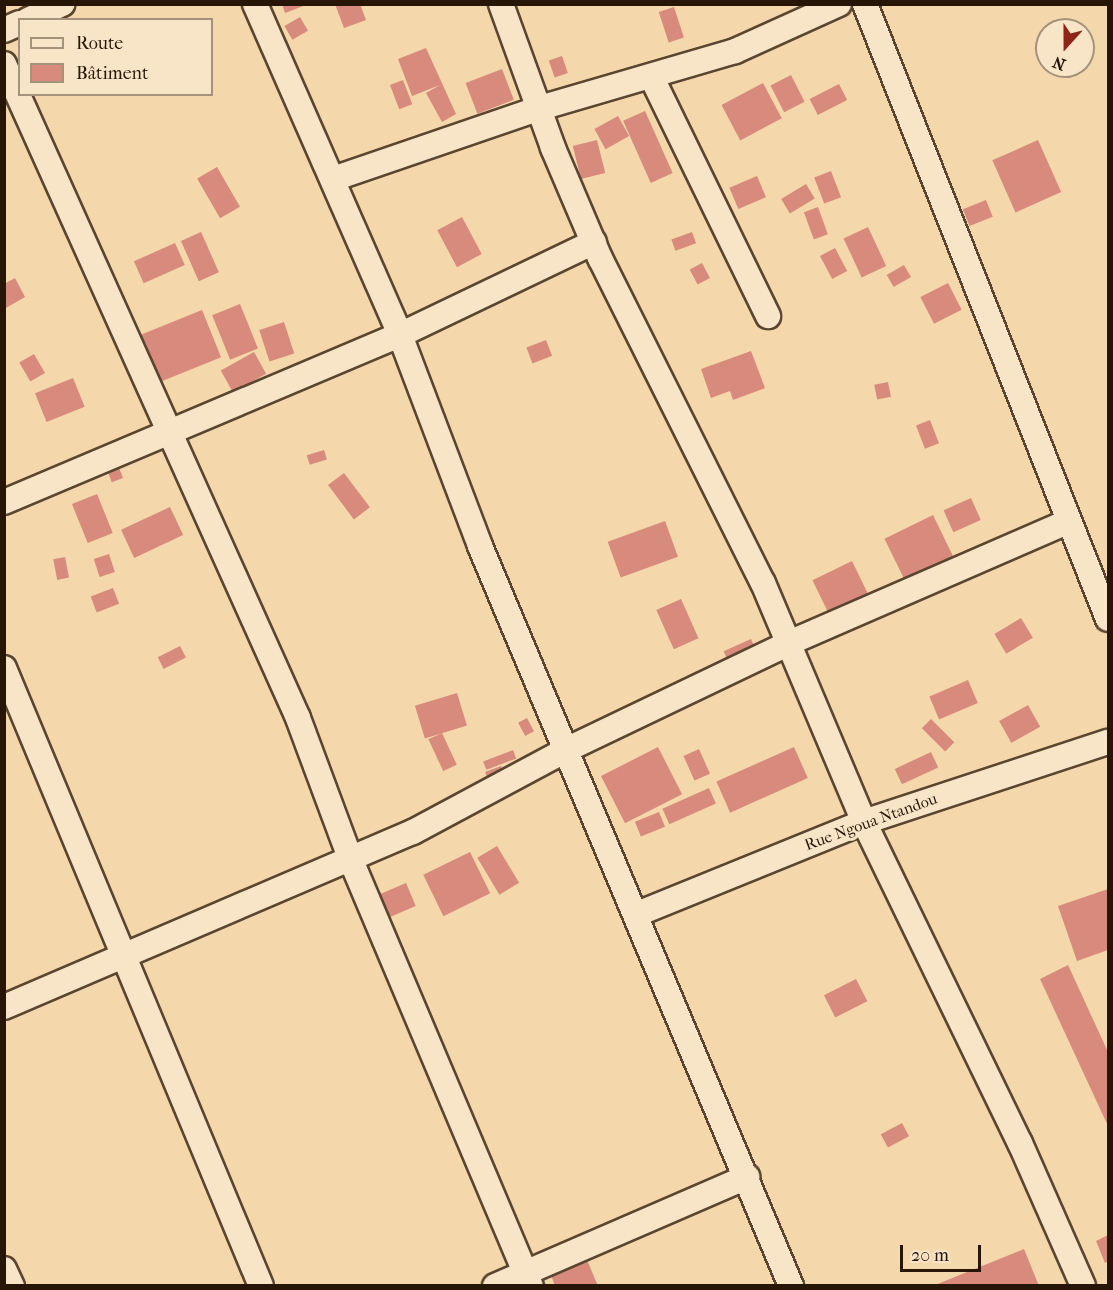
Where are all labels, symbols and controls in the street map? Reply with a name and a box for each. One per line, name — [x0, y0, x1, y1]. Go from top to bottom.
legend — [18, 18, 213, 96]
north arrow — [1035, 18, 1095, 78]
text: Route — [76, 33, 123, 54]
text: N — [1050, 52, 1068, 74]
text: Bâtiment — [76, 63, 148, 84]
street label: Rue Ngoua Ntandou — [802, 789, 940, 855]
scale bar — [903, 1233, 984, 1271]
text: 20 m — [911, 1245, 949, 1266]

